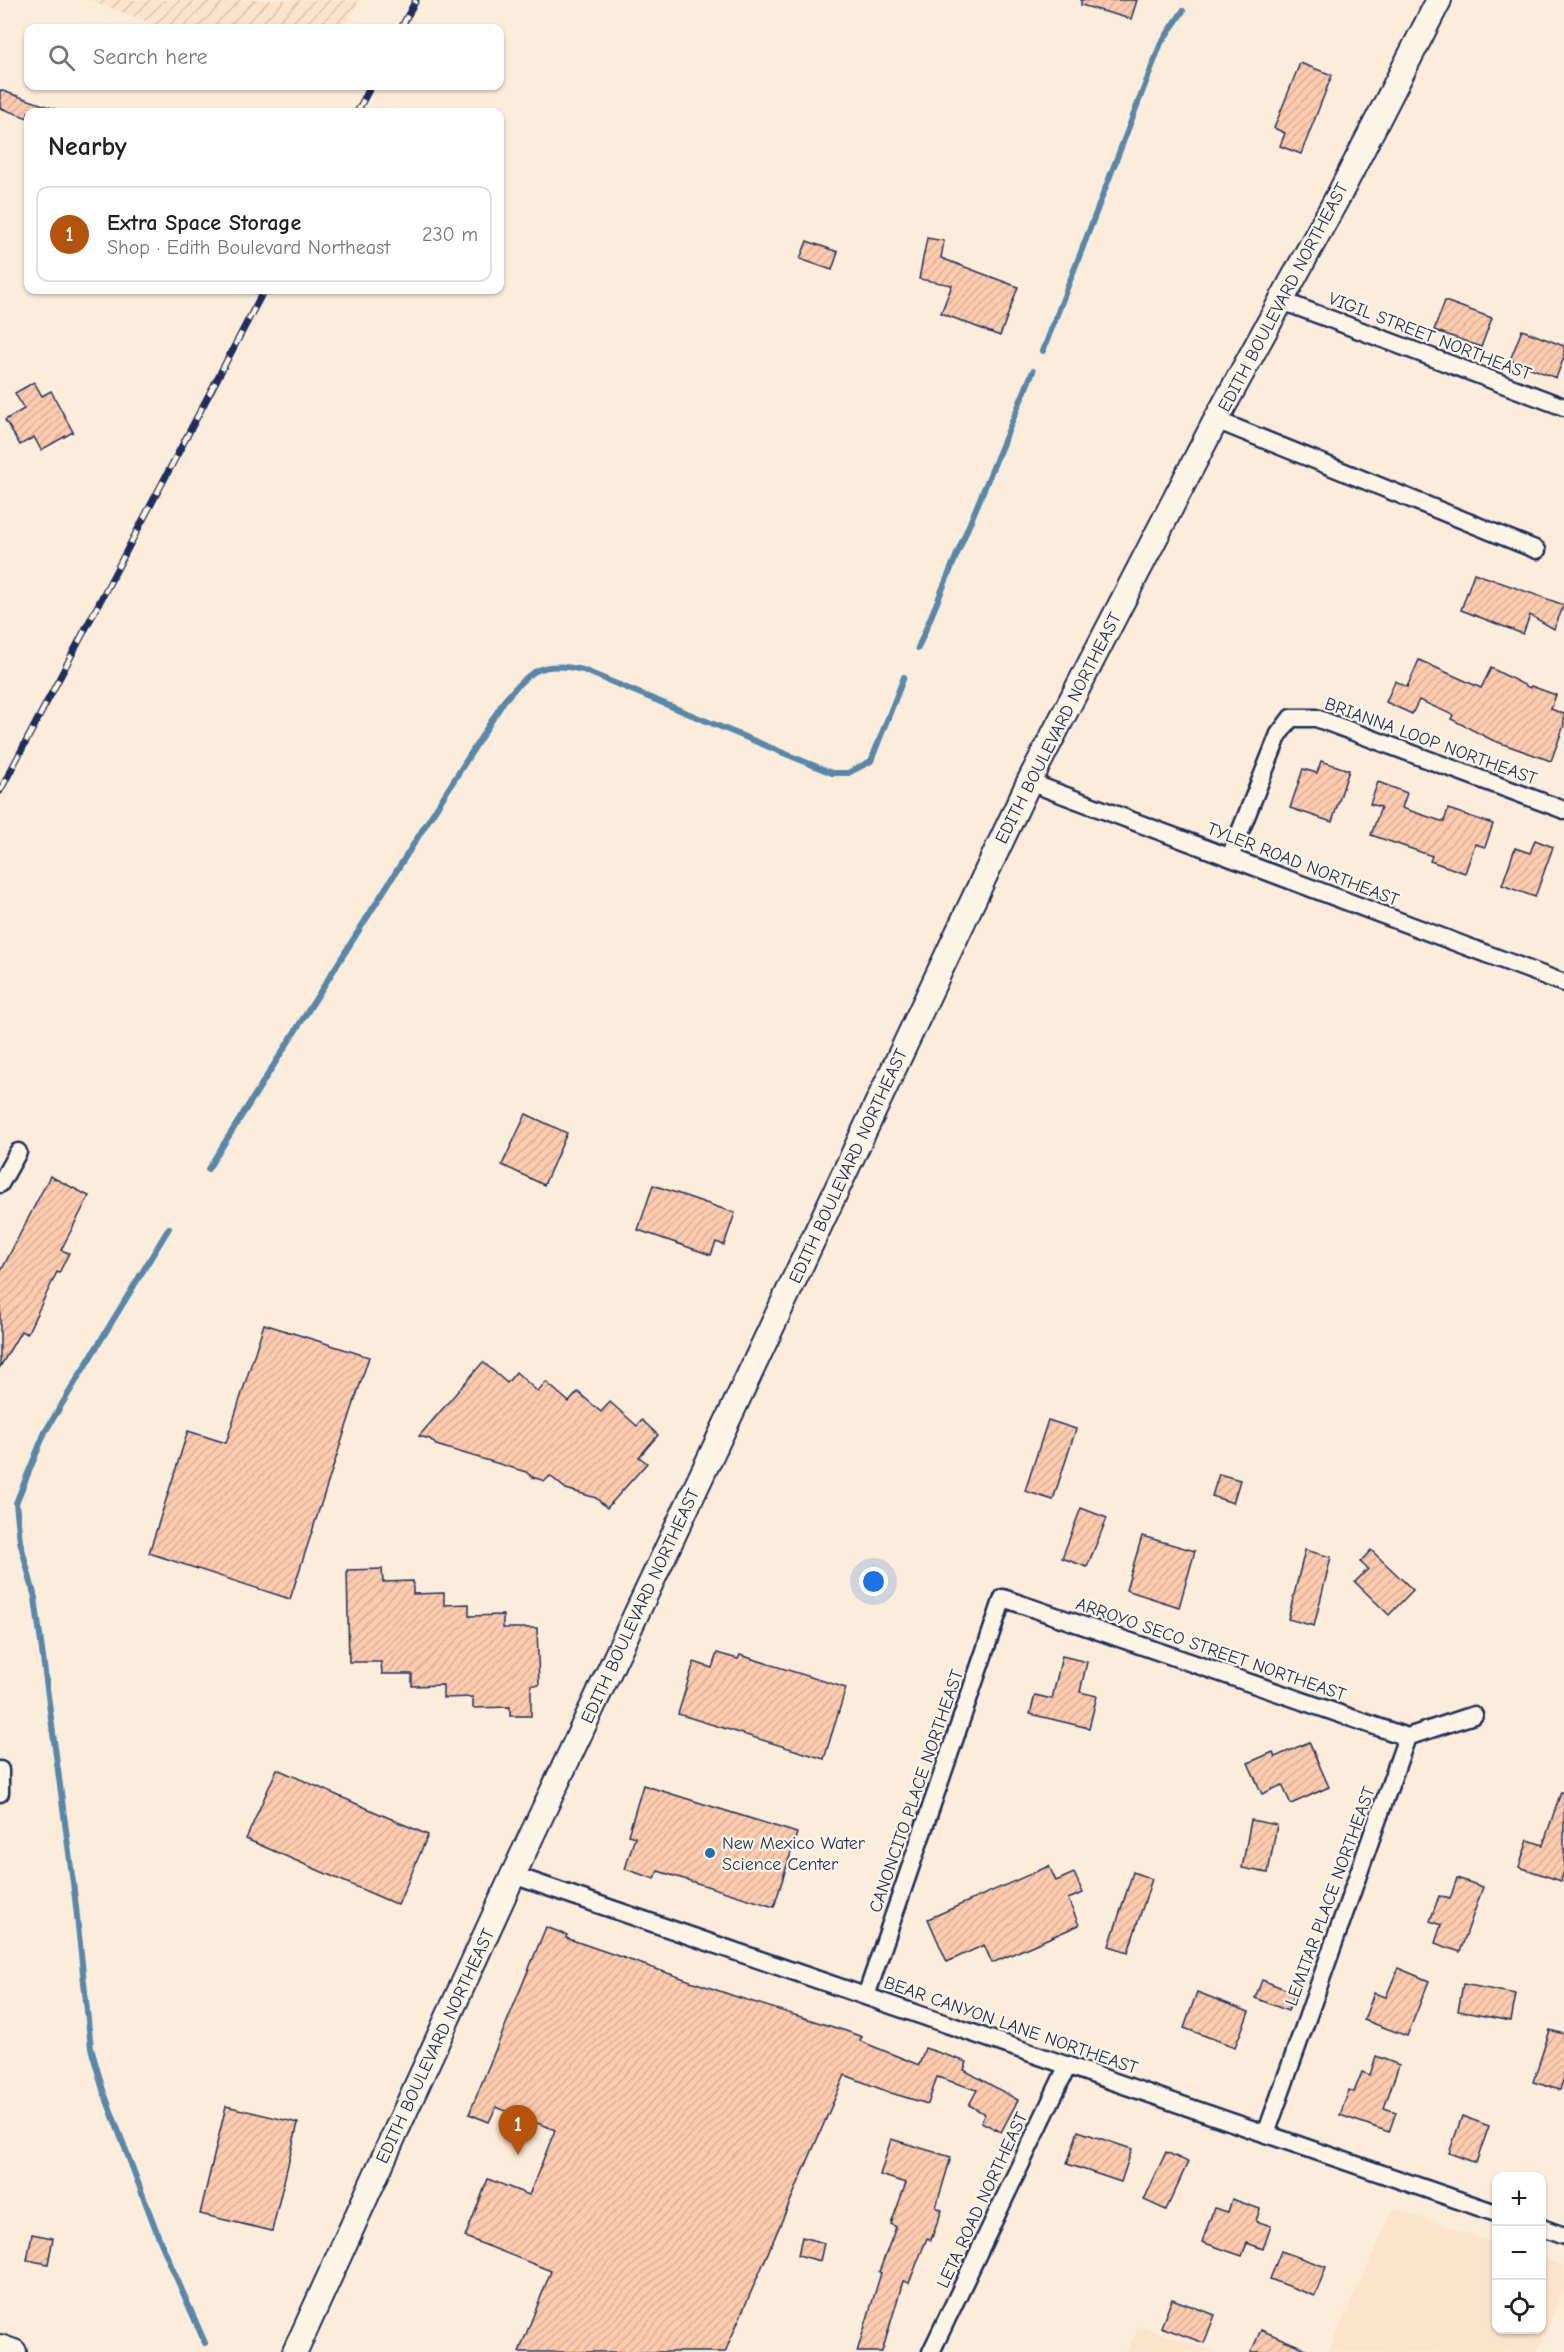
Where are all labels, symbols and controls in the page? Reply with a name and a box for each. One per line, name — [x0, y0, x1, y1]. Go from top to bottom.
search box — [24, 24, 504, 90]
icon: search — [45, 41, 78, 74]
text: Search here — [93, 44, 208, 70]
text: Nearby — [48, 132, 127, 162]
street label: EDITH BOULEVARD NORTHEAST — [1214, 179, 1353, 415]
text: Extra Space Storage — [107, 210, 301, 236]
text: 1 — [66, 223, 73, 246]
text: 230 m — [422, 223, 478, 246]
text: Shop · Edith Boulevard Northeast — [107, 236, 390, 259]
street label: VIGIL STREET NORTHEAST — [1325, 288, 1535, 385]
street label: EDITH BOULEVARD NORTHEAST — [991, 609, 1126, 847]
street label: BRIANNA LOOP NORTHEAST — [1322, 693, 1540, 790]
street label: TYLER ROAD NORTHEAST — [1204, 818, 1402, 911]
street label: EDITH BOULEVARD NORTHEAST — [785, 1045, 912, 1287]
street label: EDITH BOULEVARD NORTHEAST — [577, 1485, 704, 1727]
your location — [859, 1567, 888, 1596]
street label: ARROYO SECO STREET NORTHEAST — [1073, 1593, 1349, 1706]
street label: CANONCITO PLACE NORTHEAST — [865, 1666, 968, 1915]
street label: LEMITAR PLACE NORTHEAST — [1281, 1783, 1380, 2009]
place label: New Mexico Water Science Center — [722, 1833, 866, 1875]
marker: New Mexico Water Science Center — [703, 1846, 717, 1860]
street label: EDITH BOULEVARD NORTHEAST — [372, 1925, 499, 2167]
street label: BEAR CANYON LANE NORTHEAST — [881, 1972, 1141, 2079]
pin: 1 — [498, 2106, 538, 2155]
street label: LETA ROAD NORTHEAST — [932, 2108, 1033, 2291]
map controls — [1492, 2172, 1546, 2334]
button: + — [1492, 2172, 1546, 2226]
button: − — [1492, 2226, 1546, 2280]
button: locate — [1492, 2280, 1546, 2334]

